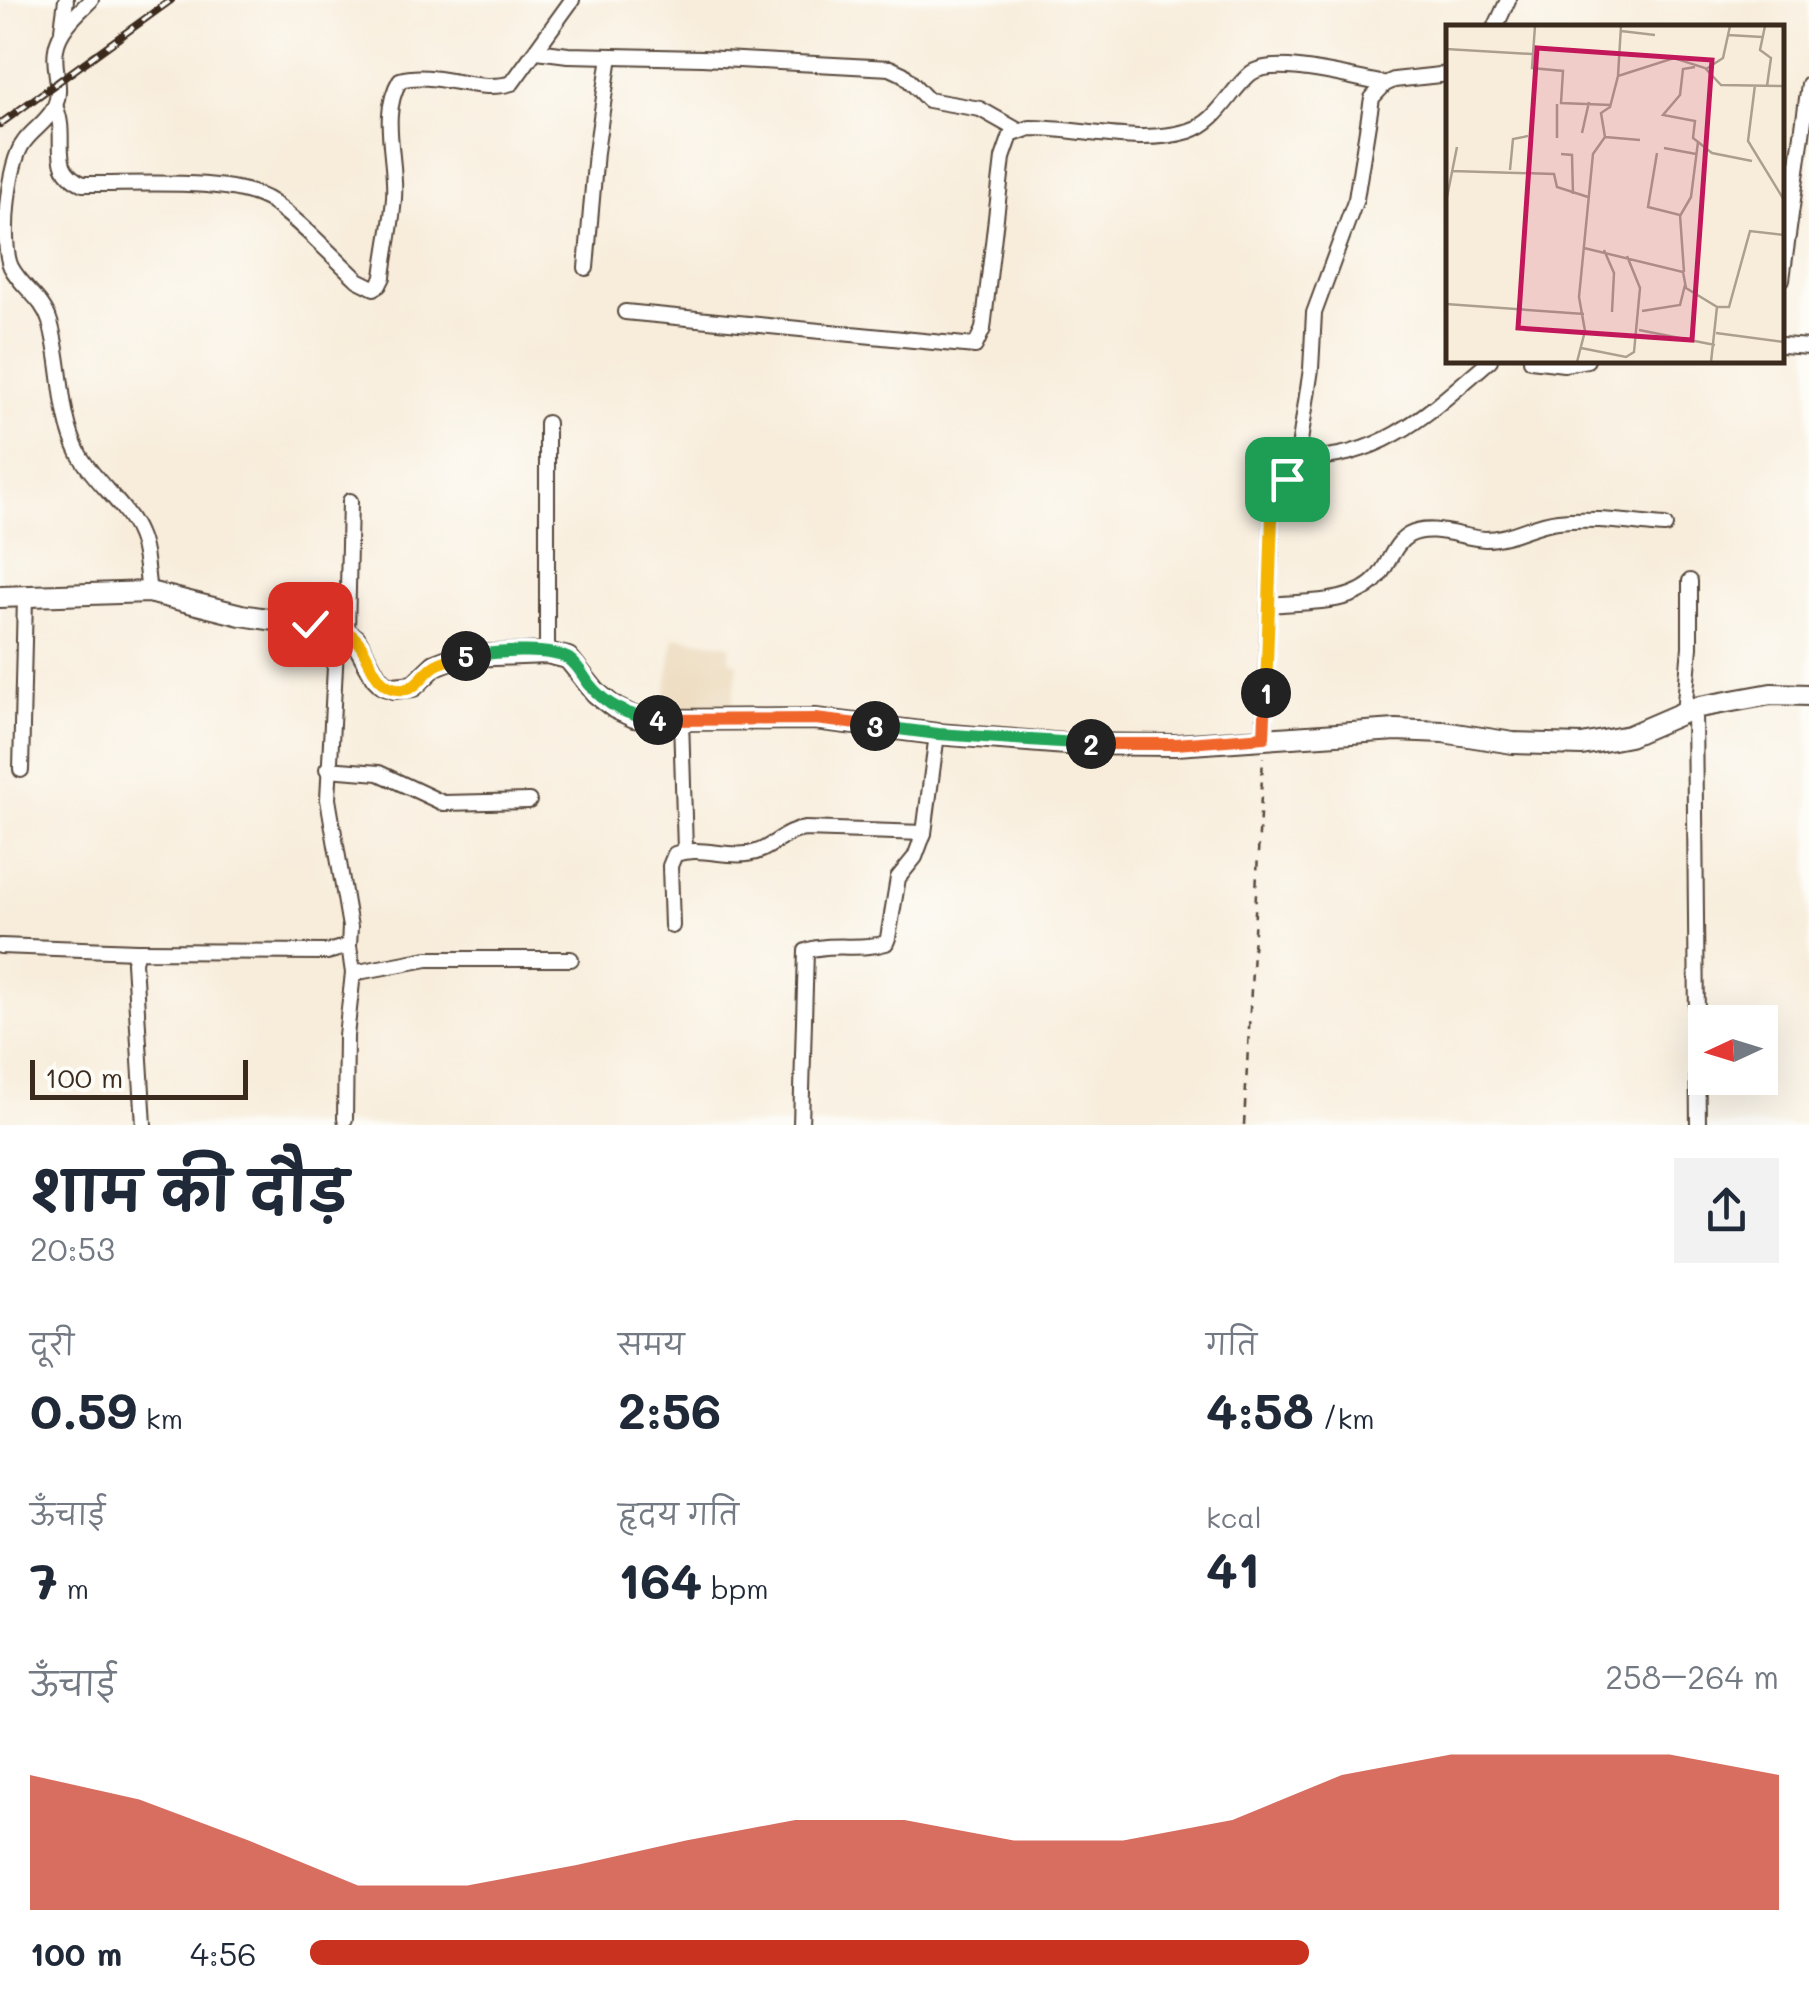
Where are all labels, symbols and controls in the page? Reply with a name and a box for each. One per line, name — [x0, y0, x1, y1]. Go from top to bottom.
inset map — [1446, 25, 1784, 362]
pin — [1245, 437, 1330, 522]
icon: arrive — [1260, 452, 1315, 507]
pin — [268, 582, 353, 667]
icon: check — [283, 597, 338, 652]
pin: 5 — [441, 631, 491, 681]
text: 5 — [458, 638, 474, 674]
pin: 1 — [1241, 668, 1291, 718]
text: 1 — [1260, 675, 1272, 711]
pin: 4 — [633, 695, 683, 745]
pin: 3 — [850, 701, 900, 751]
text: 4 — [649, 702, 667, 738]
text: 3 — [867, 708, 883, 744]
pin: 2 — [1066, 719, 1116, 769]
text: 2 — [1083, 726, 1099, 762]
north arrow — [1688, 1005, 1778, 1095]
map controls — [1688, 1005, 1778, 1095]
scale bar — [30, 1055, 248, 1100]
text: 100 m — [45, 1059, 123, 1095]
text: शाम की दौड़ — [30, 1153, 348, 1225]
button: share — [1674, 1158, 1779, 1263]
text: 20:53 — [30, 1227, 115, 1269]
text: दूरी — [30, 1326, 74, 1362]
text: समय — [618, 1326, 685, 1362]
text: गति — [1206, 1326, 1257, 1362]
text: 0.59 — [30, 1376, 137, 1442]
text: 2:56 — [618, 1376, 721, 1442]
text: 4:58 — [1206, 1376, 1314, 1442]
text: km — [137, 1400, 183, 1436]
text: /km — [1314, 1400, 1375, 1436]
text: ऊँचाई — [30, 1496, 105, 1532]
text: हृदय गति — [618, 1496, 739, 1532]
text: kcal — [1206, 1499, 1262, 1535]
text: 41 — [1206, 1535, 1260, 1601]
text: 7 — [30, 1546, 58, 1612]
text: 164 — [618, 1546, 702, 1612]
text: m — [58, 1570, 89, 1606]
text: bpm — [702, 1570, 769, 1606]
text: 258–264 m — [1605, 1655, 1779, 1697]
text: ऊँचाई — [30, 1662, 116, 1704]
text: 100 m — [30, 1932, 122, 1974]
text: 4:56 — [190, 1932, 257, 1974]

